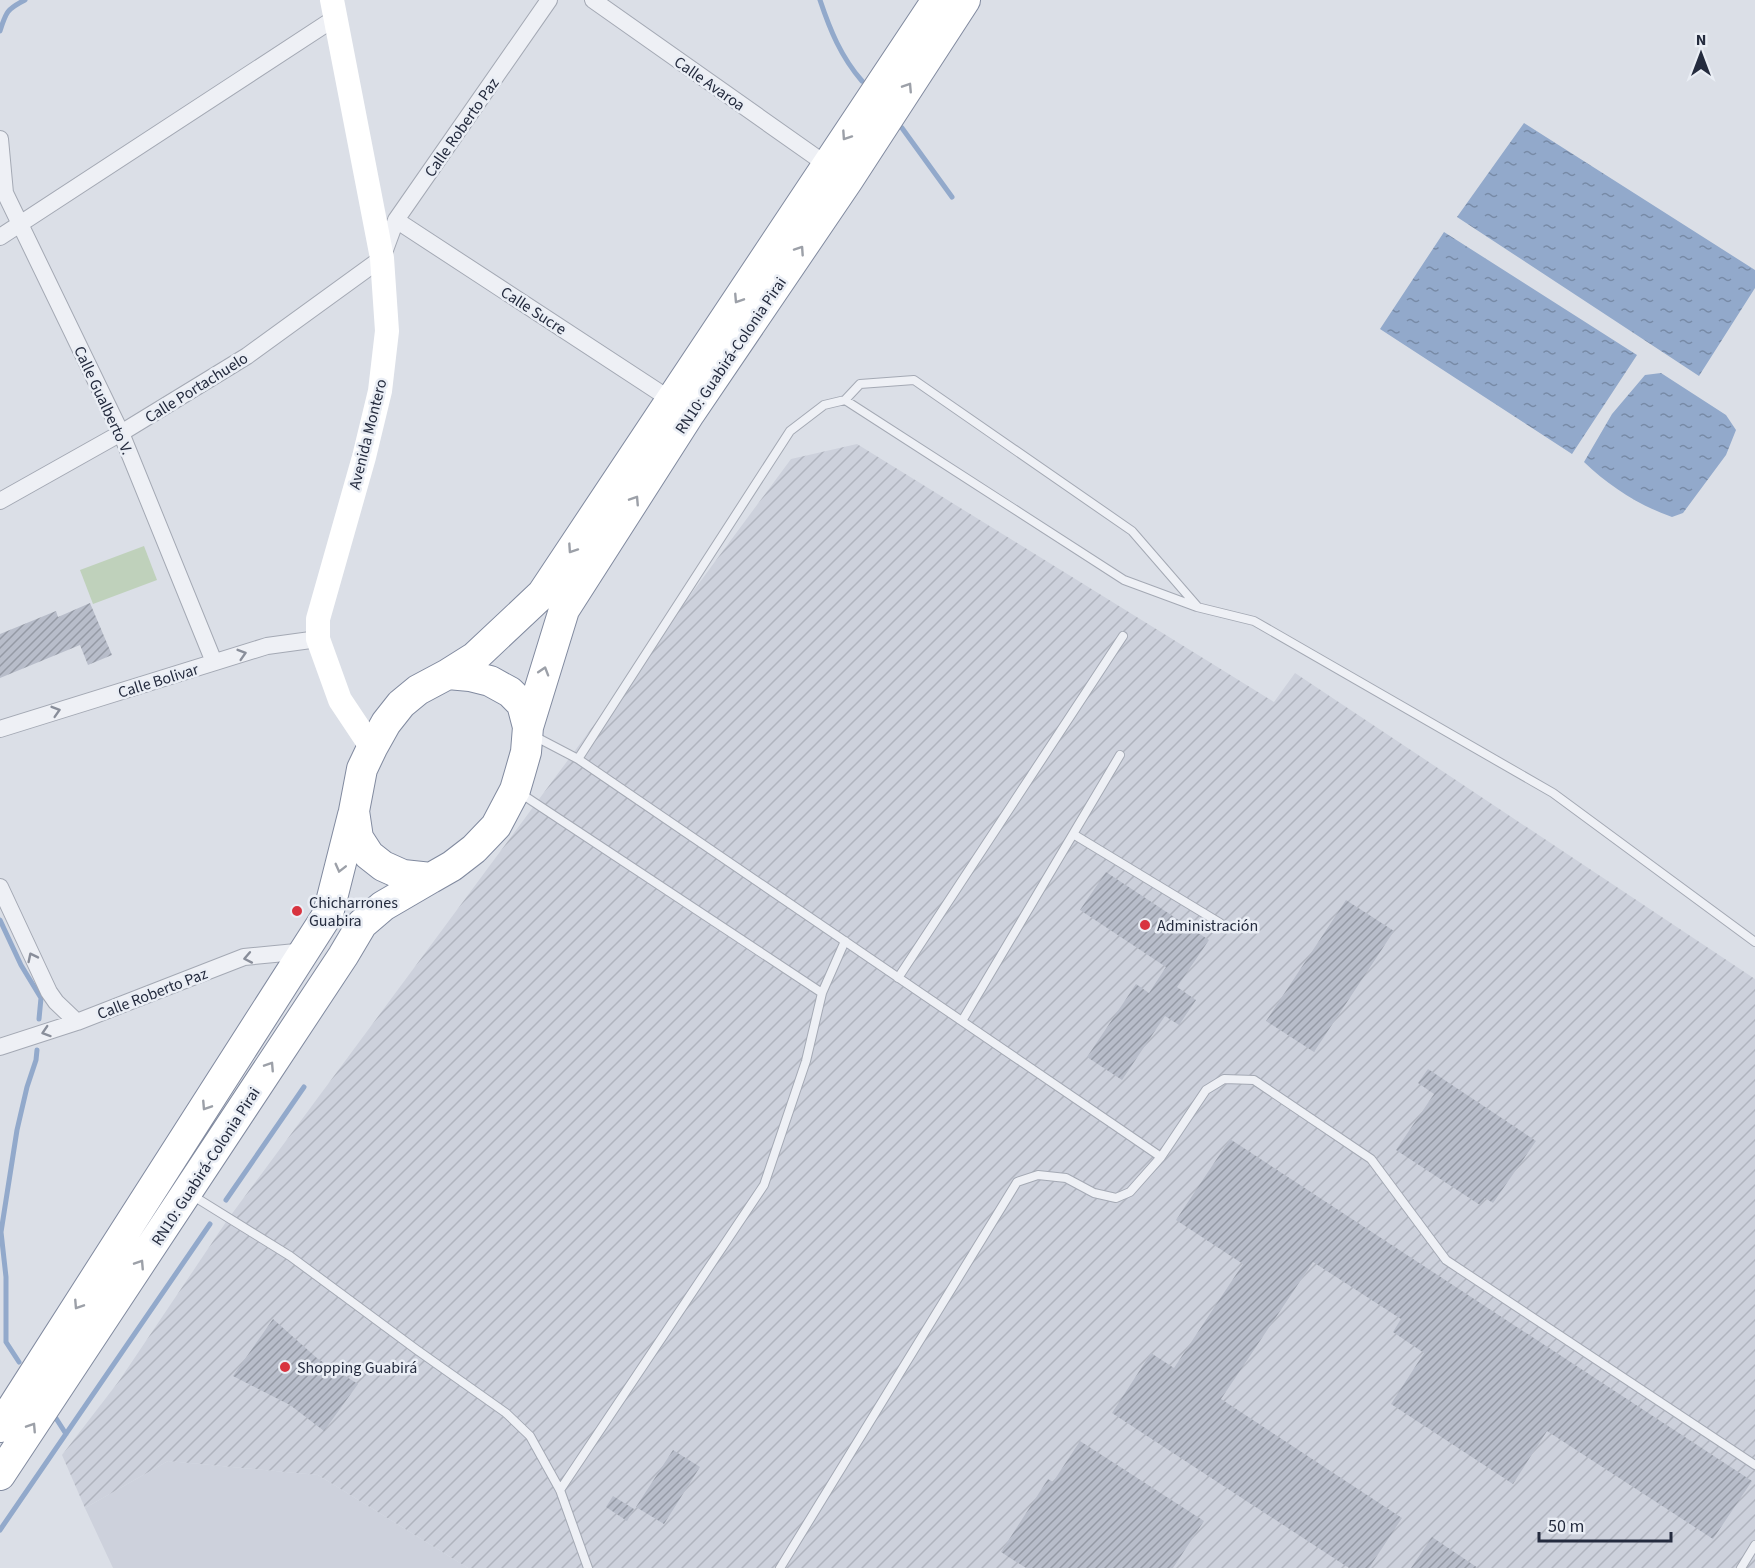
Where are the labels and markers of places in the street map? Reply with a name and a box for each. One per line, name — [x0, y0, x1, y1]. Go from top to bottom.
place label: Chicharrones Guabira — [309, 892, 398, 932]
marker: Chicharrones Guabira — [290, 904, 304, 918]
place label: Administración — [1157, 915, 1258, 937]
marker: Administración — [1138, 918, 1152, 932]
place label: Shopping Guabirá — [297, 1357, 417, 1379]
marker: Shopping Guabirá — [278, 1360, 292, 1374]

